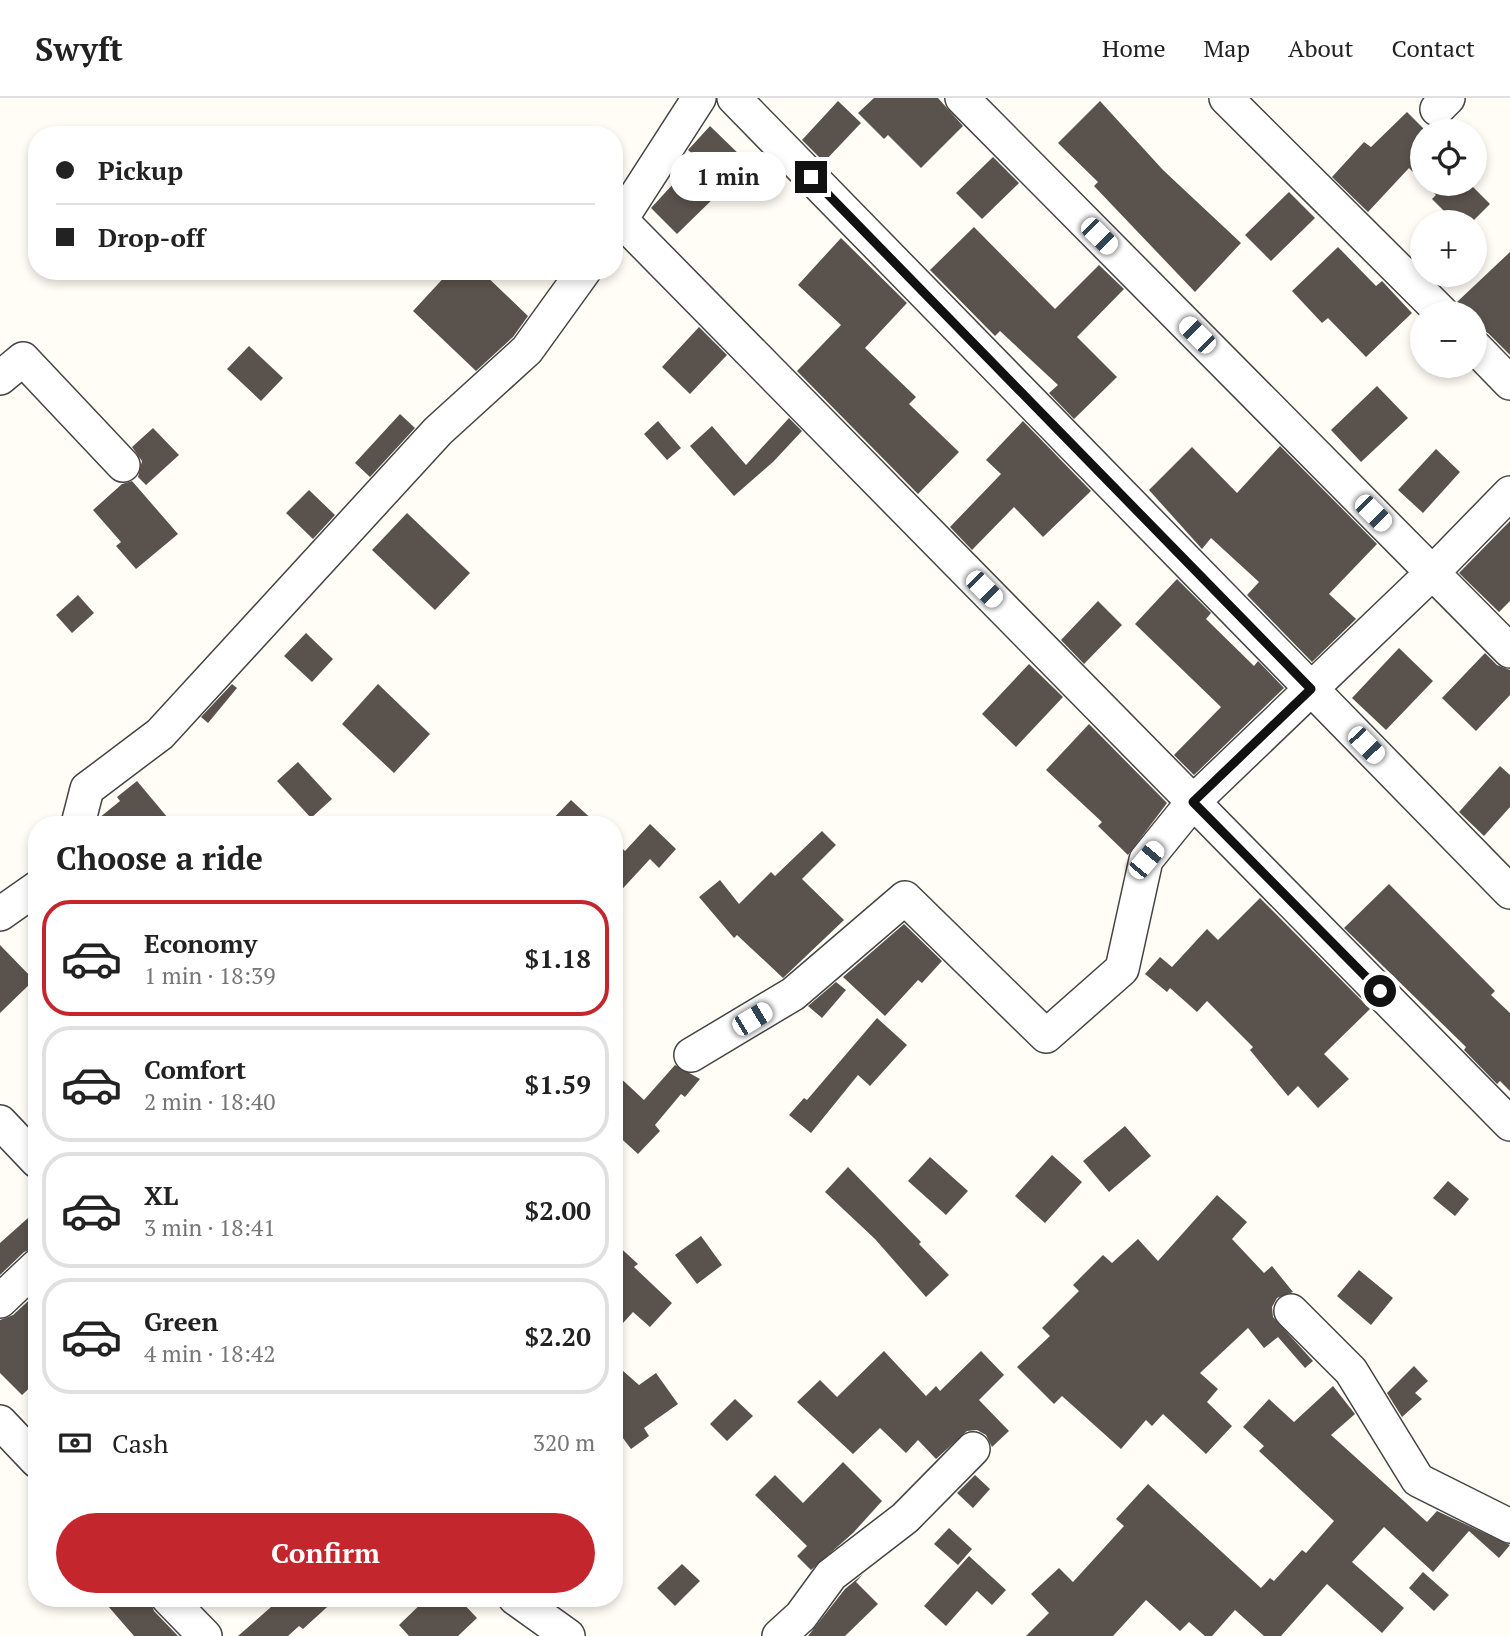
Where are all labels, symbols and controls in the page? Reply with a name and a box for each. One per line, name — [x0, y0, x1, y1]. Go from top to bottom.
text: Swyft — [35, 27, 123, 70]
text: Home — [1102, 32, 1166, 64]
text: Map — [1204, 32, 1250, 64]
text: About — [1288, 32, 1354, 64]
text: Contact — [1392, 32, 1475, 64]
map controls — [1410, 119, 1487, 378]
button: locate — [1410, 119, 1487, 196]
text: Pickup — [98, 153, 183, 187]
callout: 1 min — [671, 153, 786, 202]
text: 1 min — [697, 161, 759, 192]
route end — [795, 161, 827, 193]
button: + — [1410, 210, 1487, 287]
car — [1077, 214, 1122, 258]
text: Drop-off — [98, 220, 205, 254]
button: − — [1410, 301, 1487, 378]
car — [1175, 313, 1220, 357]
car — [1351, 491, 1396, 535]
car — [962, 567, 1007, 611]
car — [1344, 723, 1389, 767]
text: Choose a ride — [56, 837, 263, 879]
car — [1125, 837, 1168, 883]
text: Economy — [144, 926, 257, 960]
icon: car — [60, 927, 123, 990]
text: $1.18 — [525, 941, 591, 975]
text: 1 min · 18:39 — [144, 960, 276, 991]
route start — [1364, 975, 1396, 1007]
car — [729, 999, 776, 1039]
text: Comfort — [144, 1052, 246, 1086]
icon: car — [60, 1053, 123, 1116]
text: $1.59 — [525, 1067, 591, 1101]
text: 2 min · 18:40 — [144, 1086, 276, 1117]
text: XL — [144, 1178, 178, 1212]
icon: car — [60, 1179, 123, 1242]
text: $2.00 — [525, 1193, 591, 1227]
text: 3 min · 18:41 — [144, 1212, 276, 1243]
text: Green — [144, 1304, 218, 1338]
icon: car — [60, 1305, 123, 1368]
text: $2.20 — [525, 1319, 591, 1353]
text: 4 min · 18:42 — [144, 1338, 276, 1369]
icon: cash — [56, 1424, 94, 1462]
text: Cash — [112, 1426, 168, 1460]
text: 320 m — [533, 1427, 595, 1458]
button: Confirm — [56, 1513, 595, 1593]

